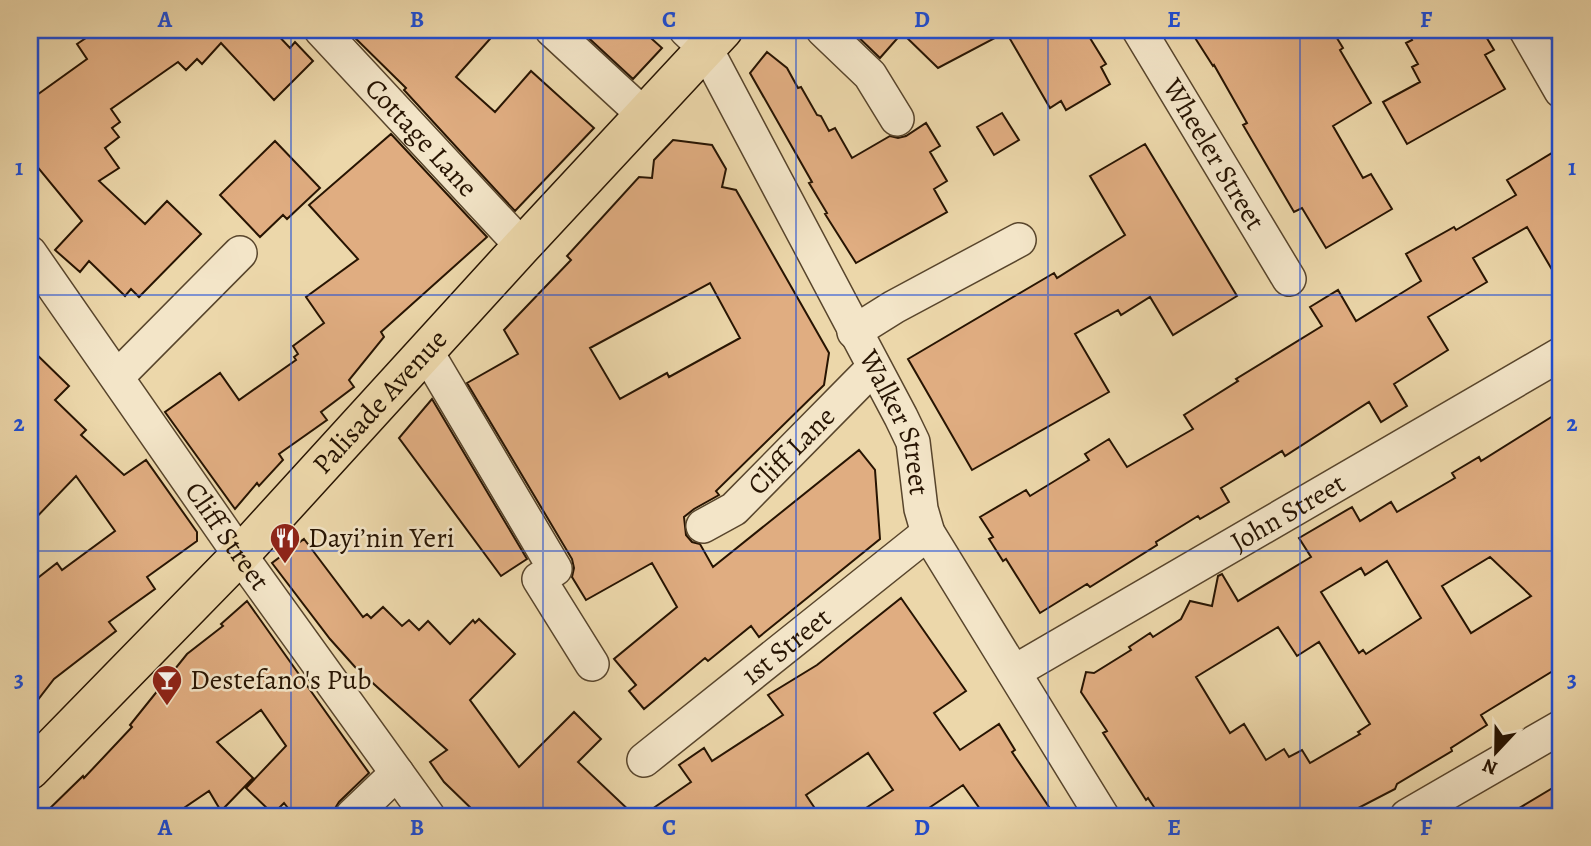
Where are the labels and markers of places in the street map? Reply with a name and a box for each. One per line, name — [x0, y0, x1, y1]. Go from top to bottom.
place label: Dayi’nin Yeri — [308, 519, 455, 557]
restaurant icon: Dayi’nin Yeri — [268, 521, 302, 565]
place label: Destefano's Pub — [190, 661, 371, 699]
bar icon: Destefano's Pub — [150, 663, 184, 707]

